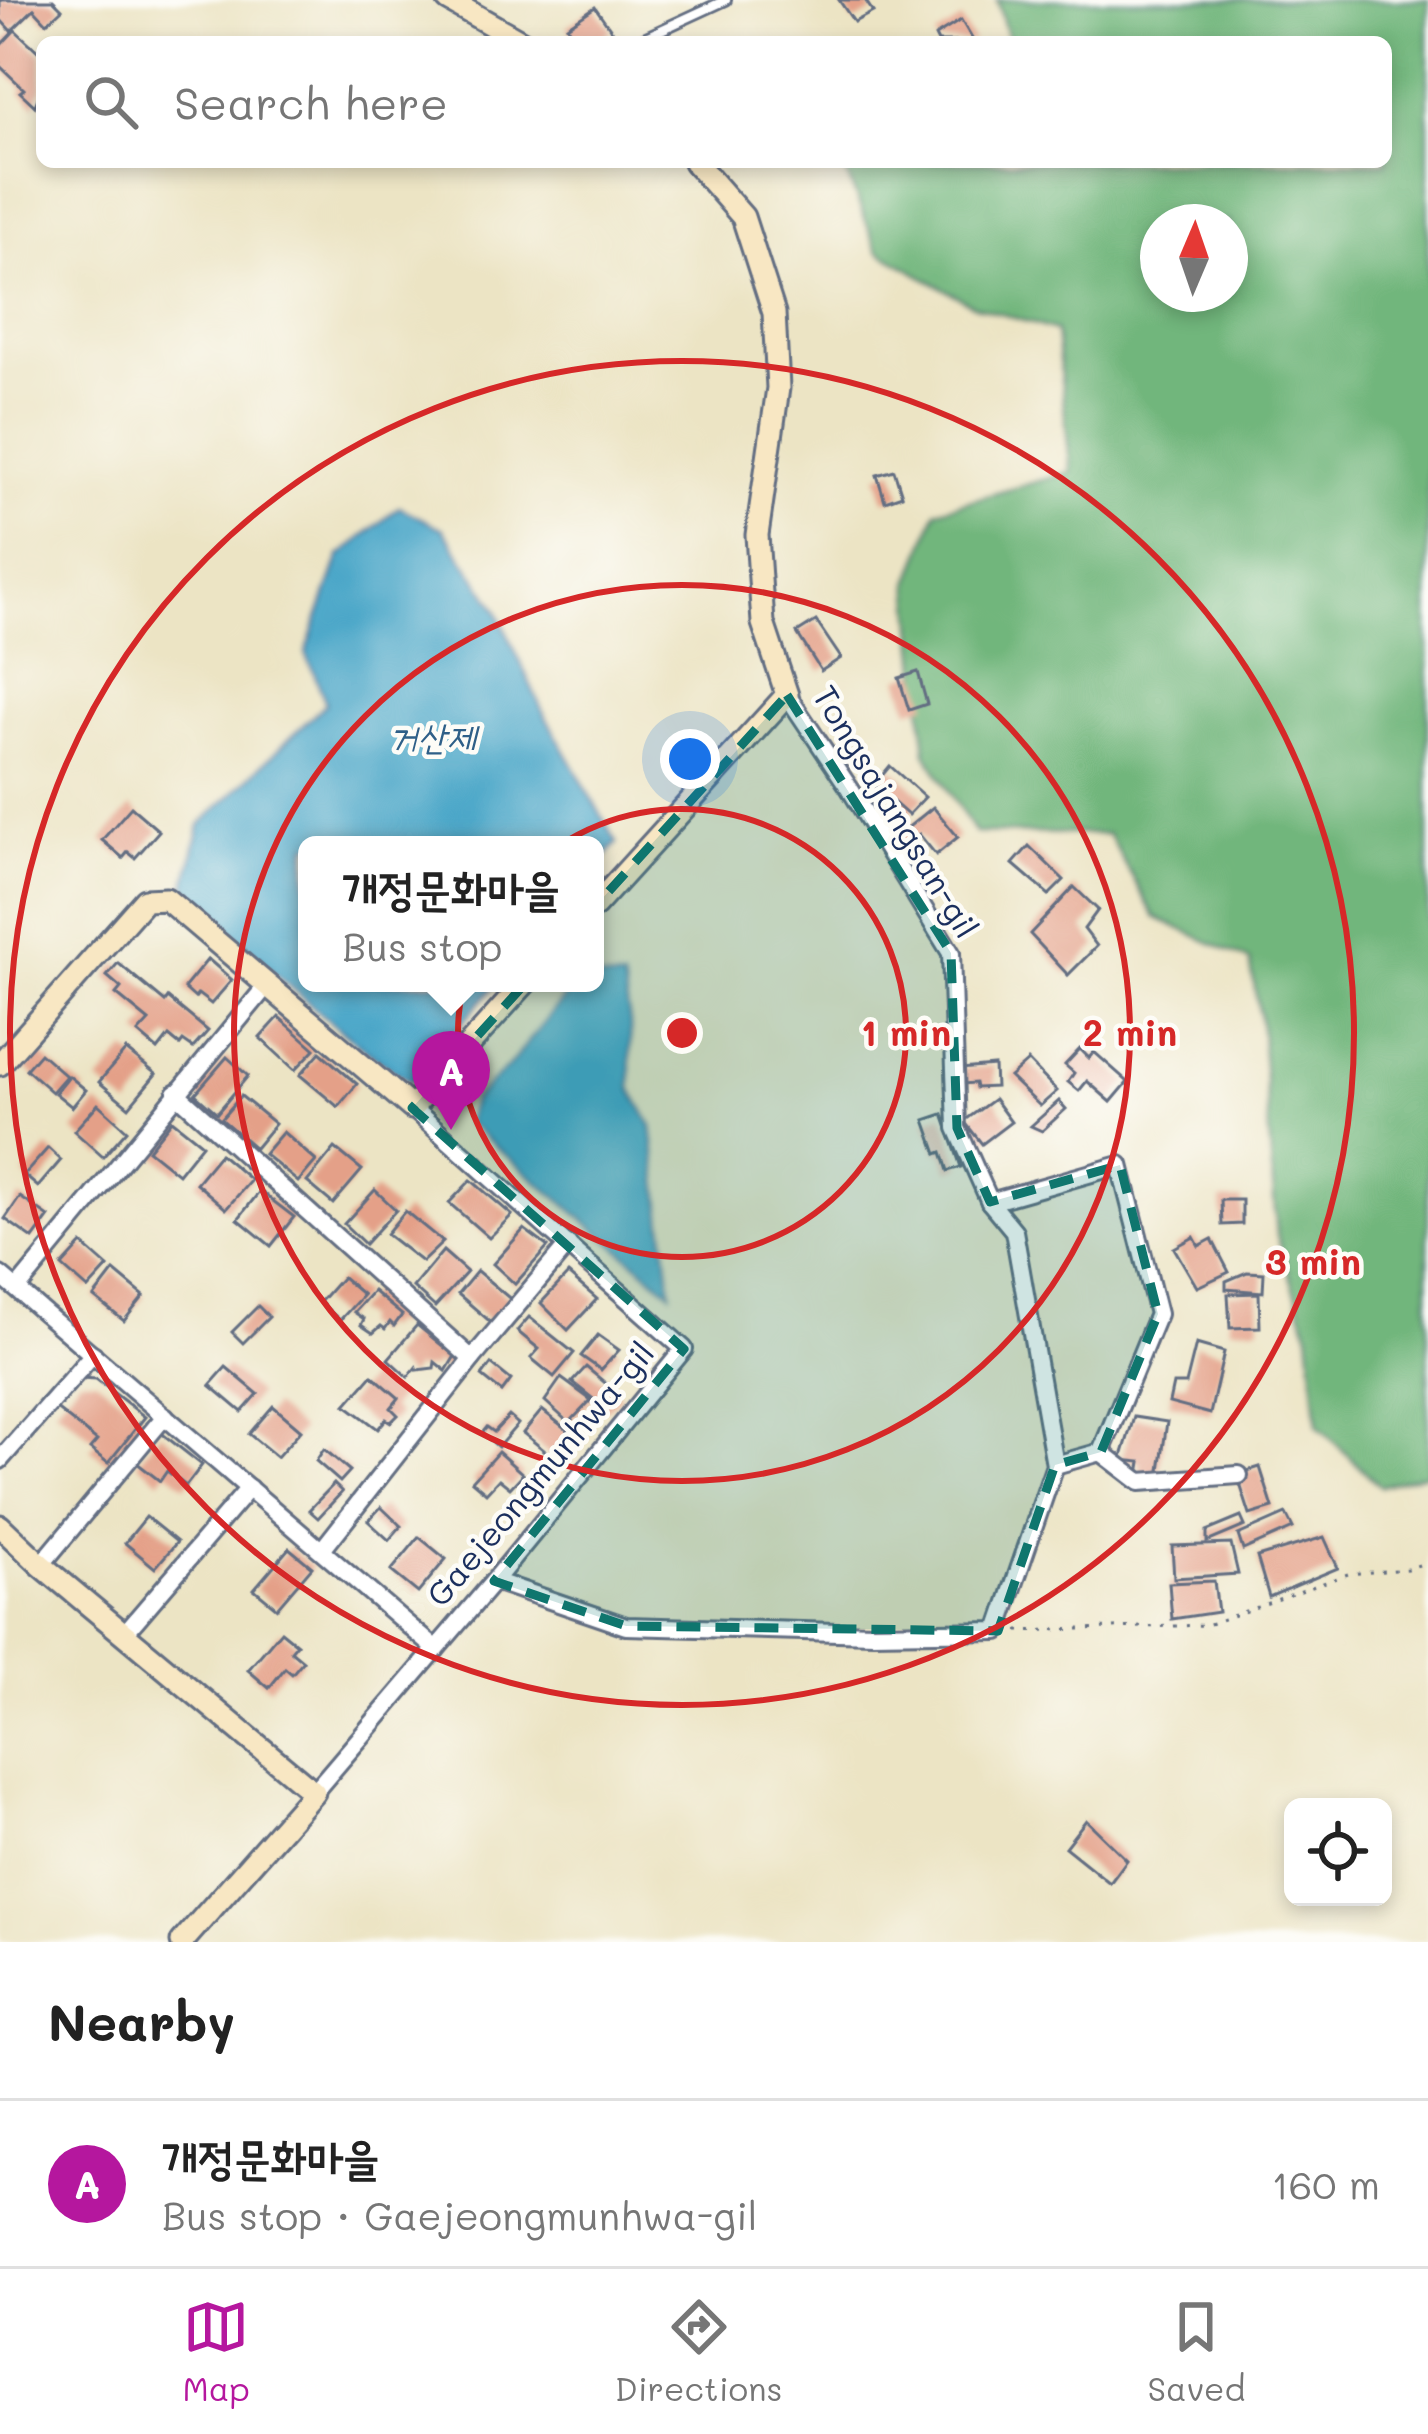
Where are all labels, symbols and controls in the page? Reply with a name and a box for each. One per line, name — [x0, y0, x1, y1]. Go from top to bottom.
search box — [36, 36, 1392, 168]
icon: search — [78, 69, 144, 135]
text: Search here — [174, 73, 448, 131]
north arrow — [1140, 204, 1248, 312]
street label: Tongsajangsan-gil — [805, 677, 989, 945]
water label: 거산제 — [389, 712, 480, 759]
your location — [660, 729, 720, 789]
popup — [298, 836, 604, 992]
text: 개정문화마을 — [342, 858, 560, 916]
text: Bus stop — [342, 920, 503, 971]
text: 1 min — [861, 1008, 951, 1055]
text: 2 min — [1083, 1008, 1177, 1055]
centre of rings — [661, 1012, 703, 1054]
pin: A — [412, 1031, 490, 1130]
text: 3 min — [1265, 1237, 1361, 1284]
street label: Gaejeongmunhwa-gil — [416, 1332, 662, 1614]
map controls — [1284, 1798, 1392, 1906]
button: locate — [1284, 1798, 1392, 1906]
text: Nearby — [48, 1987, 235, 2054]
text: 개정문화마을 — [162, 2127, 379, 2185]
text: A — [73, 2158, 101, 2209]
text: 160 m — [1271, 2158, 1380, 2209]
text: Bus stop · Gaejeongmunhwa-gil — [162, 2189, 758, 2240]
tab: Map — [183, 2294, 250, 2409]
tab: Directions — [615, 2294, 782, 2409]
tab: Saved — [1148, 2294, 1245, 2409]

